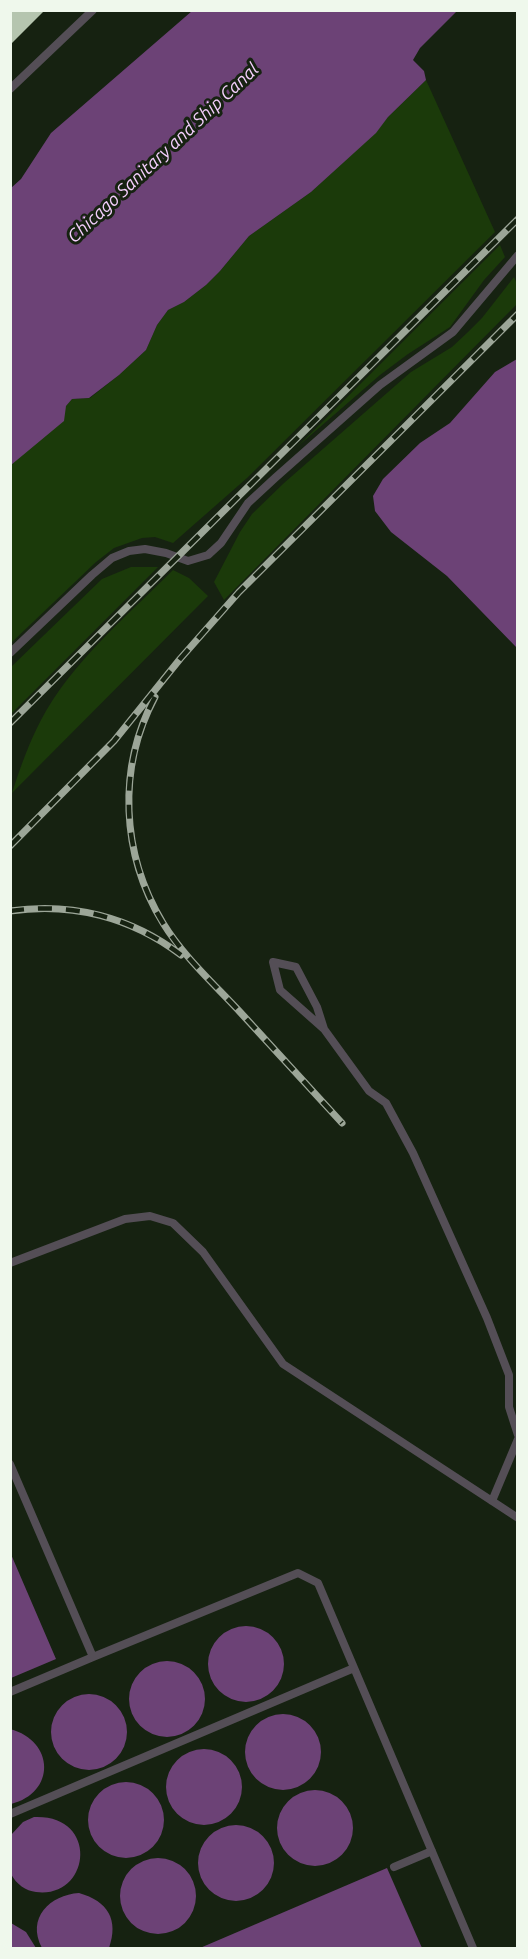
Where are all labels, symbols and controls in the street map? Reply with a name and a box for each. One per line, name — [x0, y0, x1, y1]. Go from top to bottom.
water label: Chicago Sanitary and Ship Canal — [63, 59, 263, 247]

